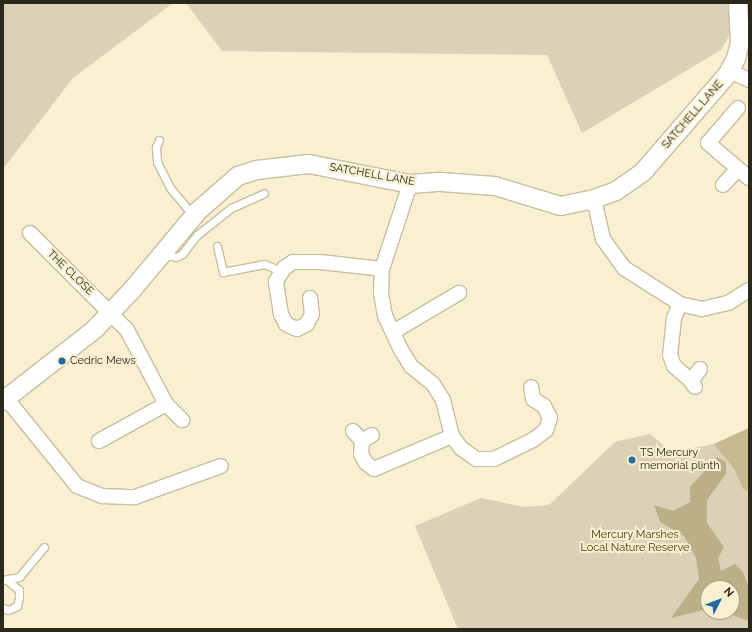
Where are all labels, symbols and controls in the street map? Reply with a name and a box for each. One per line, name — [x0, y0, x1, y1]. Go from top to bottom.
street label: SATCHELL LANE — [660, 78, 726, 152]
street label: SATCHELL LANE — [328, 161, 416, 189]
street label: THE CLOSE — [44, 248, 96, 298]
place label: Cedric Mews — [70, 354, 136, 368]
marker: Cedric Mews — [57, 356, 67, 366]
place label: TS Mercury memorial plinth — [640, 447, 720, 473]
marker: TS Mercury memorial plinth — [627, 455, 637, 465]
park label: Mercury Marshes Local Nature Reserve — [580, 529, 690, 555]
north arrow — [700, 580, 740, 620]
text: N — [721, 585, 736, 600]

